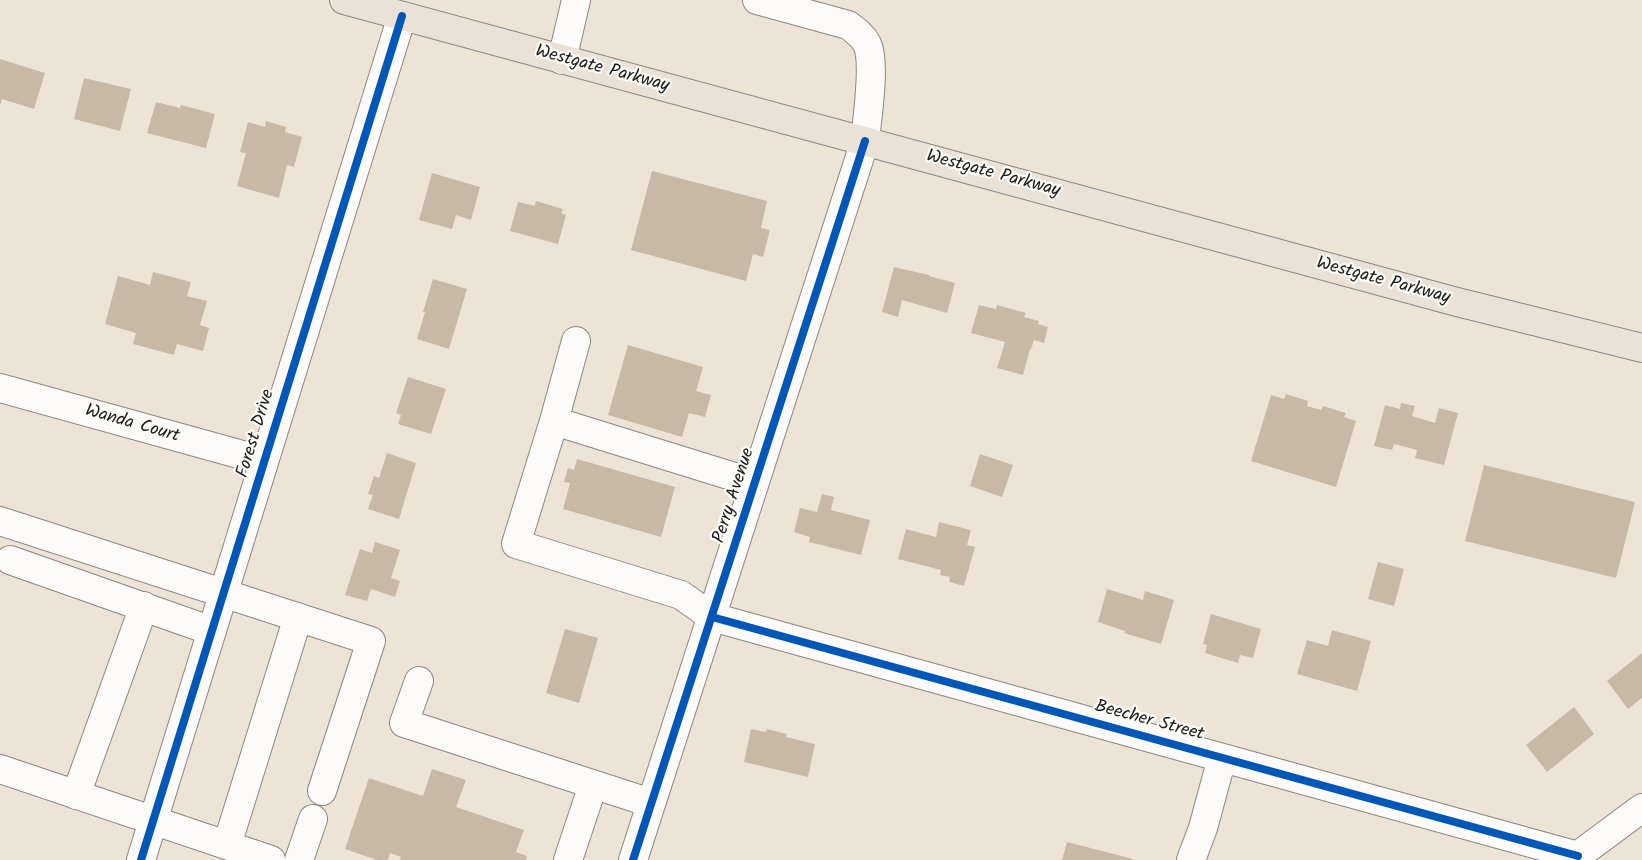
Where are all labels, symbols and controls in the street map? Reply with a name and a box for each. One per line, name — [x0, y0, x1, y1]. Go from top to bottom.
street label: Westgate Parkway — [533, 42, 671, 98]
street label: Westgate Parkway — [924, 147, 1062, 203]
street label: Westgate Parkway — [1314, 254, 1452, 310]
street label: Forest Drive — [233, 387, 281, 481]
street label: Wanda Court — [82, 401, 182, 449]
street label: Perry Avenue — [710, 446, 760, 546]
street label: Beecher Street — [1092, 697, 1206, 747]

